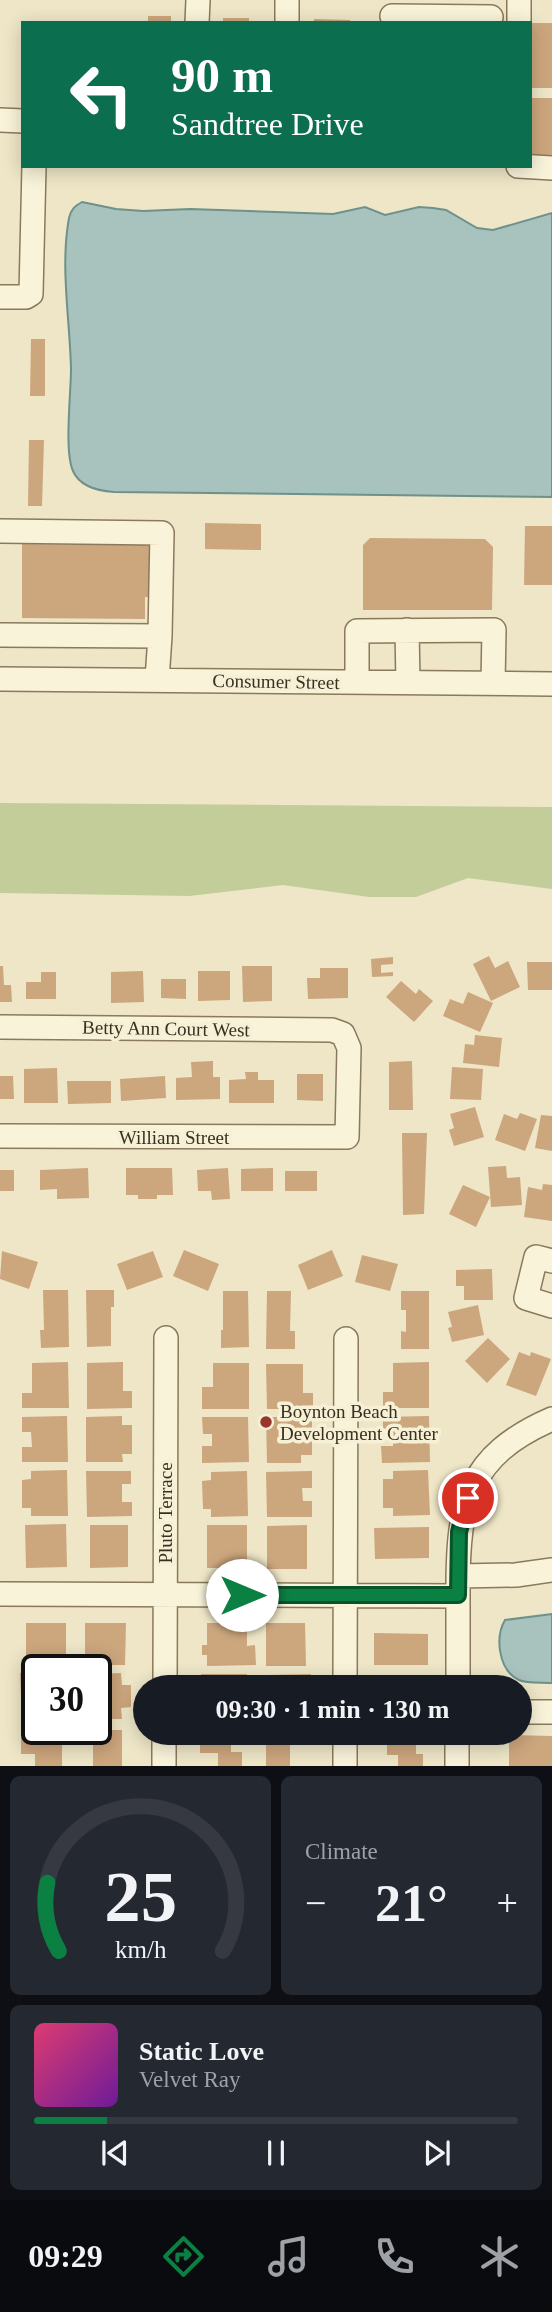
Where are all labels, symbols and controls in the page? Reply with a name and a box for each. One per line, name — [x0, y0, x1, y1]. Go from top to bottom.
text: 90 m — [171, 48, 273, 103]
icon: left — [56, 49, 147, 140]
text: Sandtree Drive — [171, 106, 364, 142]
street label: Consumer Street — [212, 670, 340, 693]
street label: Betty Ann Court West — [82, 1017, 251, 1040]
street label: William Street — [119, 1127, 230, 1148]
place label: Boynton Beach Development Center — [280, 1401, 438, 1444]
marker: Boynton Beach Development Center — [258, 1414, 274, 1430]
street label: Pluto Terrace — [155, 1462, 176, 1564]
pin — [438, 1468, 498, 1528]
icon: arrive — [449, 1479, 487, 1517]
position arrow — [205, 1558, 279, 1632]
speed limit sign: 30 — [21, 1654, 112, 1745]
text: 09:30 · 1 min · 130 m — [216, 1695, 450, 1724]
text: Climate — [305, 1839, 378, 1864]
text: 25 — [104, 1857, 177, 1938]
text: 21° — [375, 1875, 448, 1932]
text: − — [305, 1882, 326, 1924]
text: + — [497, 1882, 518, 1924]
text: km/h — [115, 1936, 167, 1963]
text: Static Love — [139, 2037, 264, 2066]
text: Velvet Ray — [139, 2067, 241, 2092]
icon: previous — [96, 2134, 134, 2172]
icon: pause — [257, 2134, 295, 2172]
icon: next — [418, 2134, 456, 2172]
icon: directions — [159, 2232, 208, 2281]
icon: music — [264, 2232, 313, 2281]
icon: phone — [370, 2232, 419, 2281]
icon: climate — [475, 2232, 524, 2281]
text: 09:29 — [28, 2238, 103, 2274]

